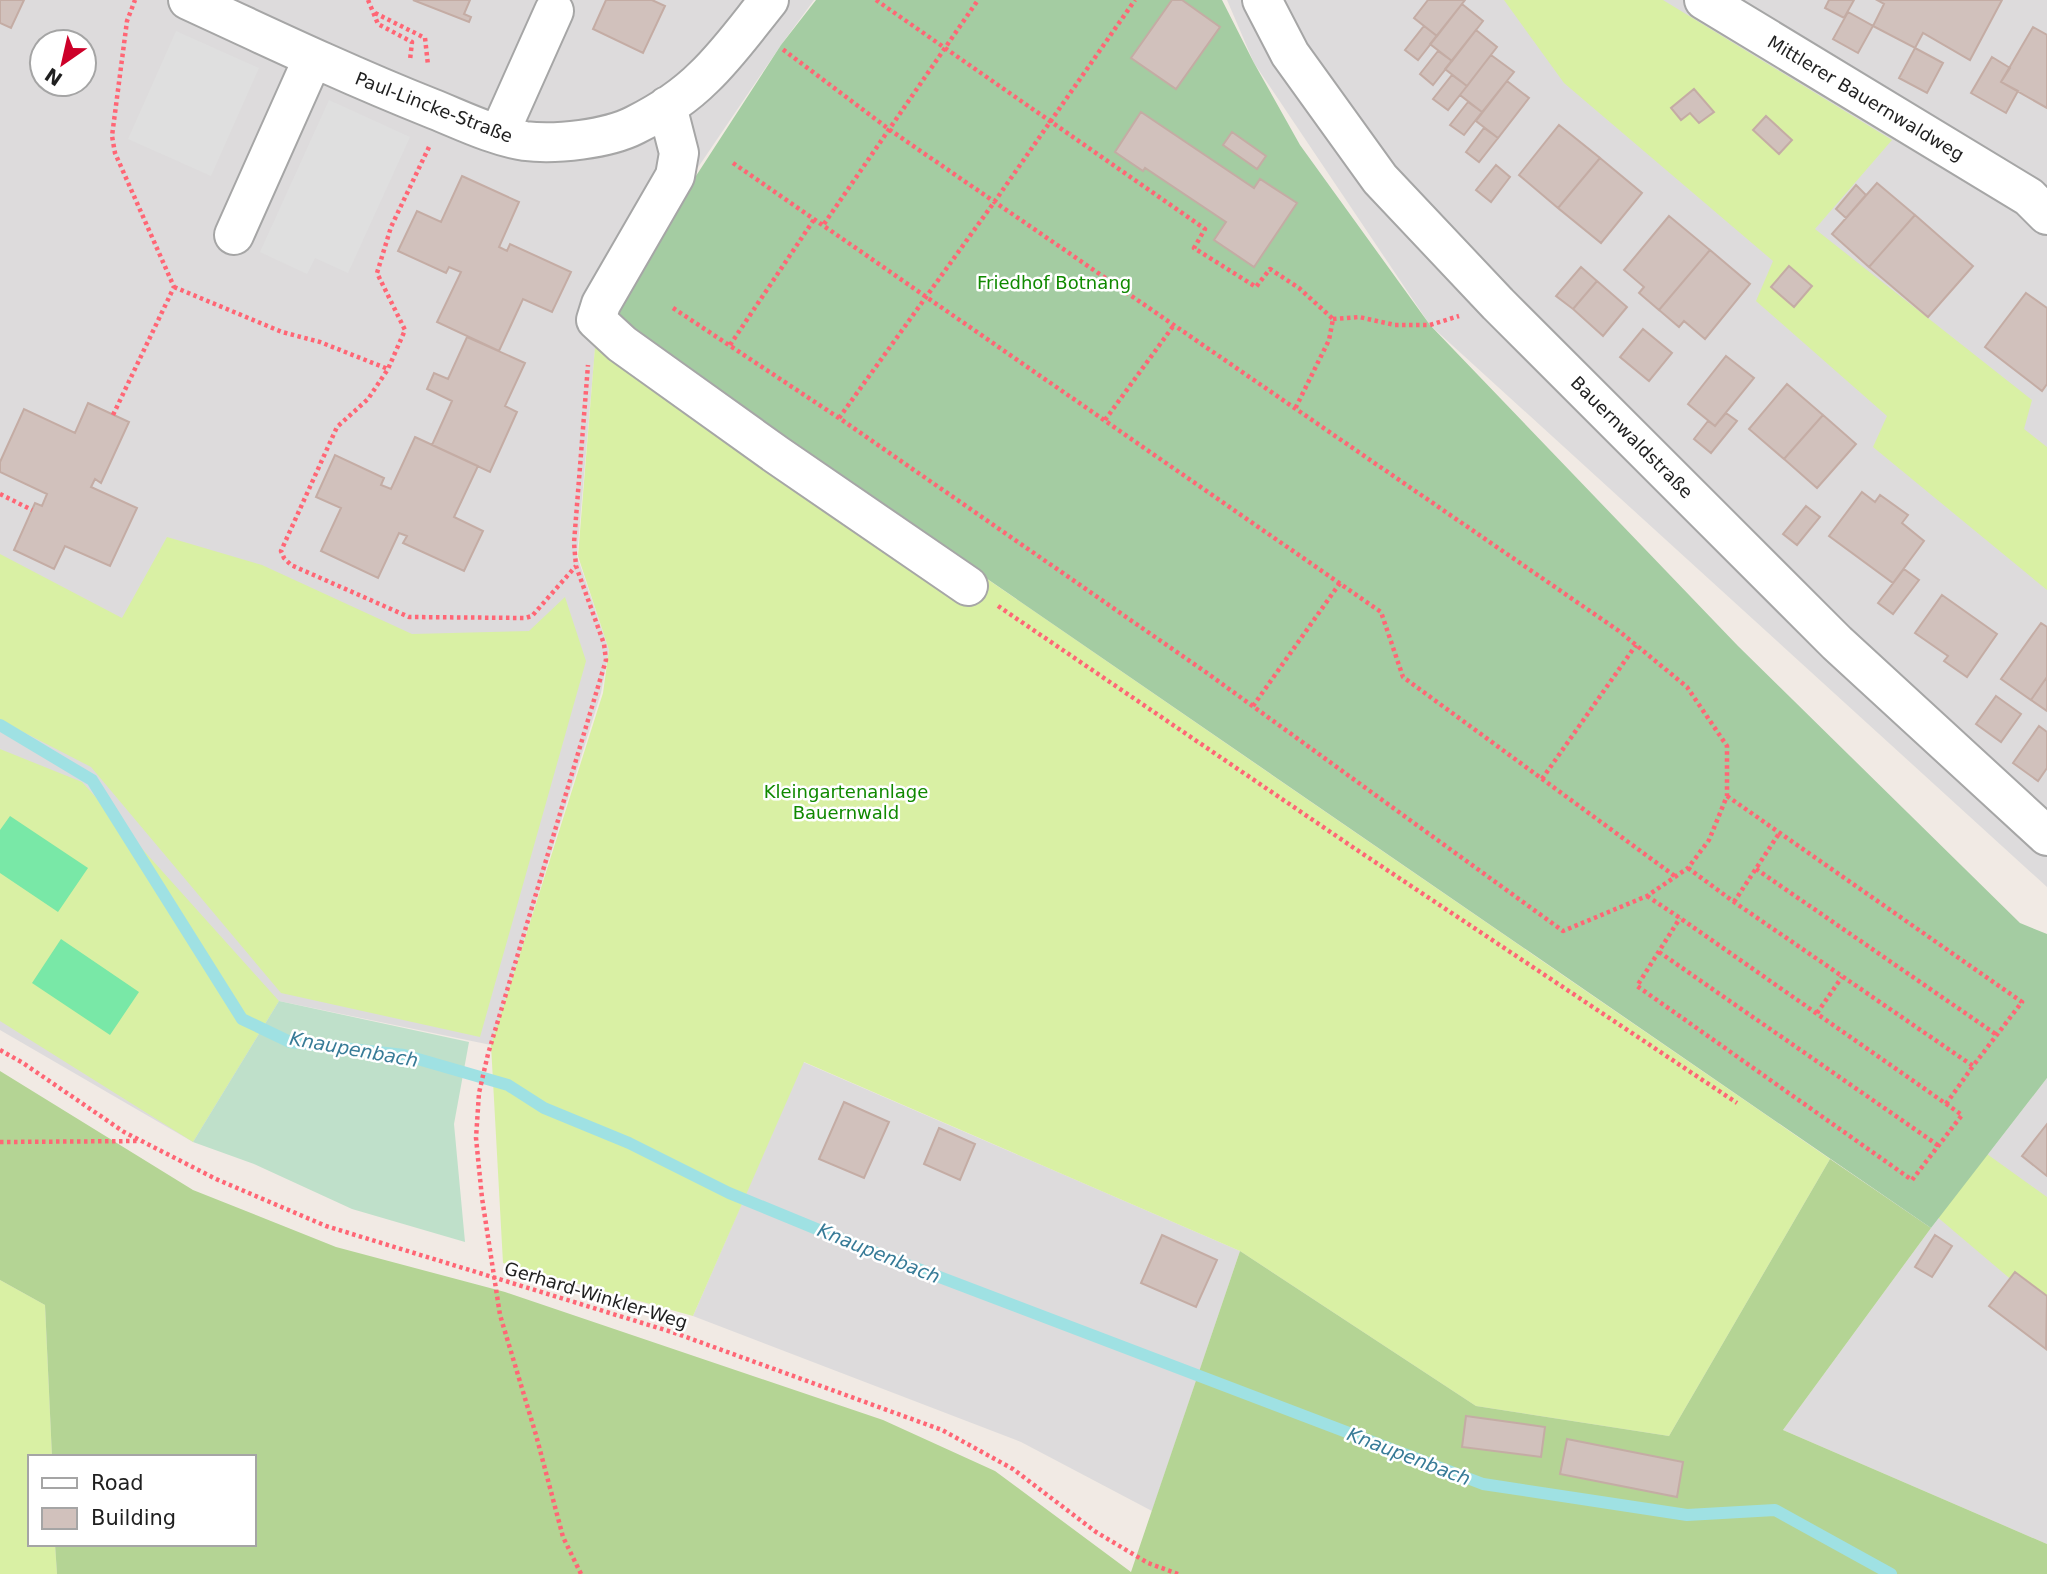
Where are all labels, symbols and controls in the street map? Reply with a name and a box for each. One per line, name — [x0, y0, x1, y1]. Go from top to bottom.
north arrow — [28, 28, 98, 98]
street label: Mittlerer Bauernwaldweg — [1764, 31, 1968, 165]
text: N — [41, 64, 66, 91]
street label: Paul-Lincke-Straße — [352, 67, 516, 147]
park label: Friedhof Botnang — [977, 272, 1131, 293]
street label: Bauernwaldstraße — [1567, 372, 1697, 502]
park label: Kleingartenanlage Bauernwald — [764, 781, 928, 823]
water label: Knaupenbach — [288, 1027, 420, 1071]
water label: Knaupenbach — [815, 1218, 943, 1288]
street label: Gerhard-Winkler-Weg — [502, 1257, 690, 1333]
water label: Knaupenbach — [1344, 1422, 1474, 1490]
legend — [28, 1455, 256, 1546]
text: Road — [91, 1471, 144, 1495]
text: Building — [91, 1506, 176, 1530]

